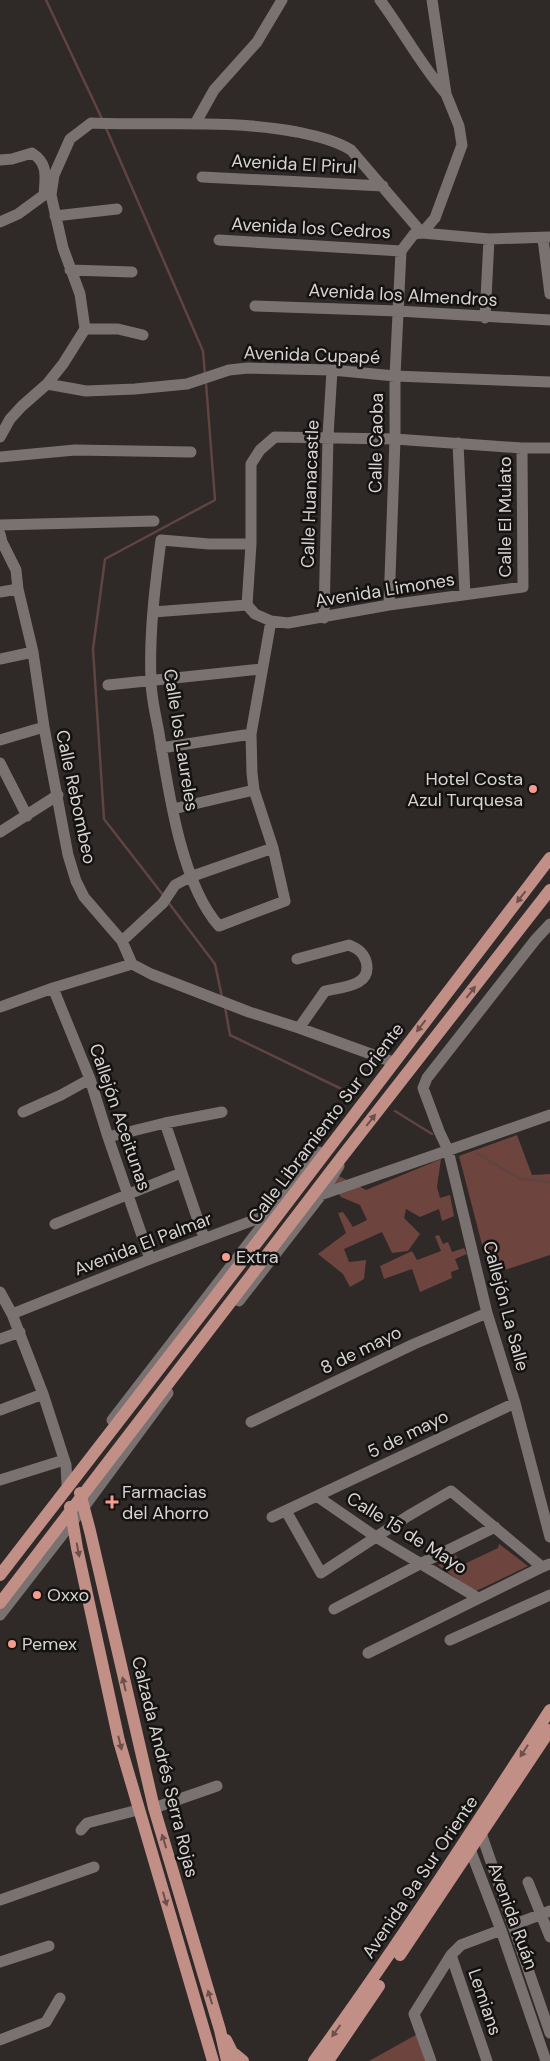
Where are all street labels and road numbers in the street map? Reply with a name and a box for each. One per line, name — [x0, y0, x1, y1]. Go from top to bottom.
street label: Avenida El Pirul — [231, 149, 357, 179]
street label: Avenida los Cedros — [231, 212, 391, 244]
street label: Avenida los Almendros — [308, 278, 498, 312]
street label: Avenida Cupapé — [243, 341, 381, 369]
street label: Calle Caoba — [363, 393, 389, 493]
street label: Calle Huanacastle — [295, 420, 325, 568]
street label: Calle El Mulato — [493, 456, 517, 578]
street label: Avenida Limones — [314, 567, 456, 613]
street label: Calle los Laureles — [158, 667, 204, 813]
street label: Calle Rebombeo — [50, 728, 102, 866]
street label: Calle Libramiento Sur Oriente — [243, 1018, 409, 1228]
street label: Callejón Aceitunas — [84, 1040, 156, 1194]
street label: Avenida El Palmar — [70, 1206, 216, 1281]
street label: Callejón La Salle — [477, 1238, 535, 1374]
street label: 8 de mayo — [316, 1320, 406, 1380]
street label: 5 de mayo — [363, 1404, 453, 1464]
street label: Calle 15 de Mayo — [342, 1486, 472, 1580]
street label: Calzada Andrés Serra Rojas — [126, 1654, 204, 1880]
street label: Avenida 9a Sur Oriente — [357, 1791, 483, 1963]
street label: Avenida Ruán — [483, 1859, 543, 1973]
street label: Lemians — [462, 1966, 508, 2038]

